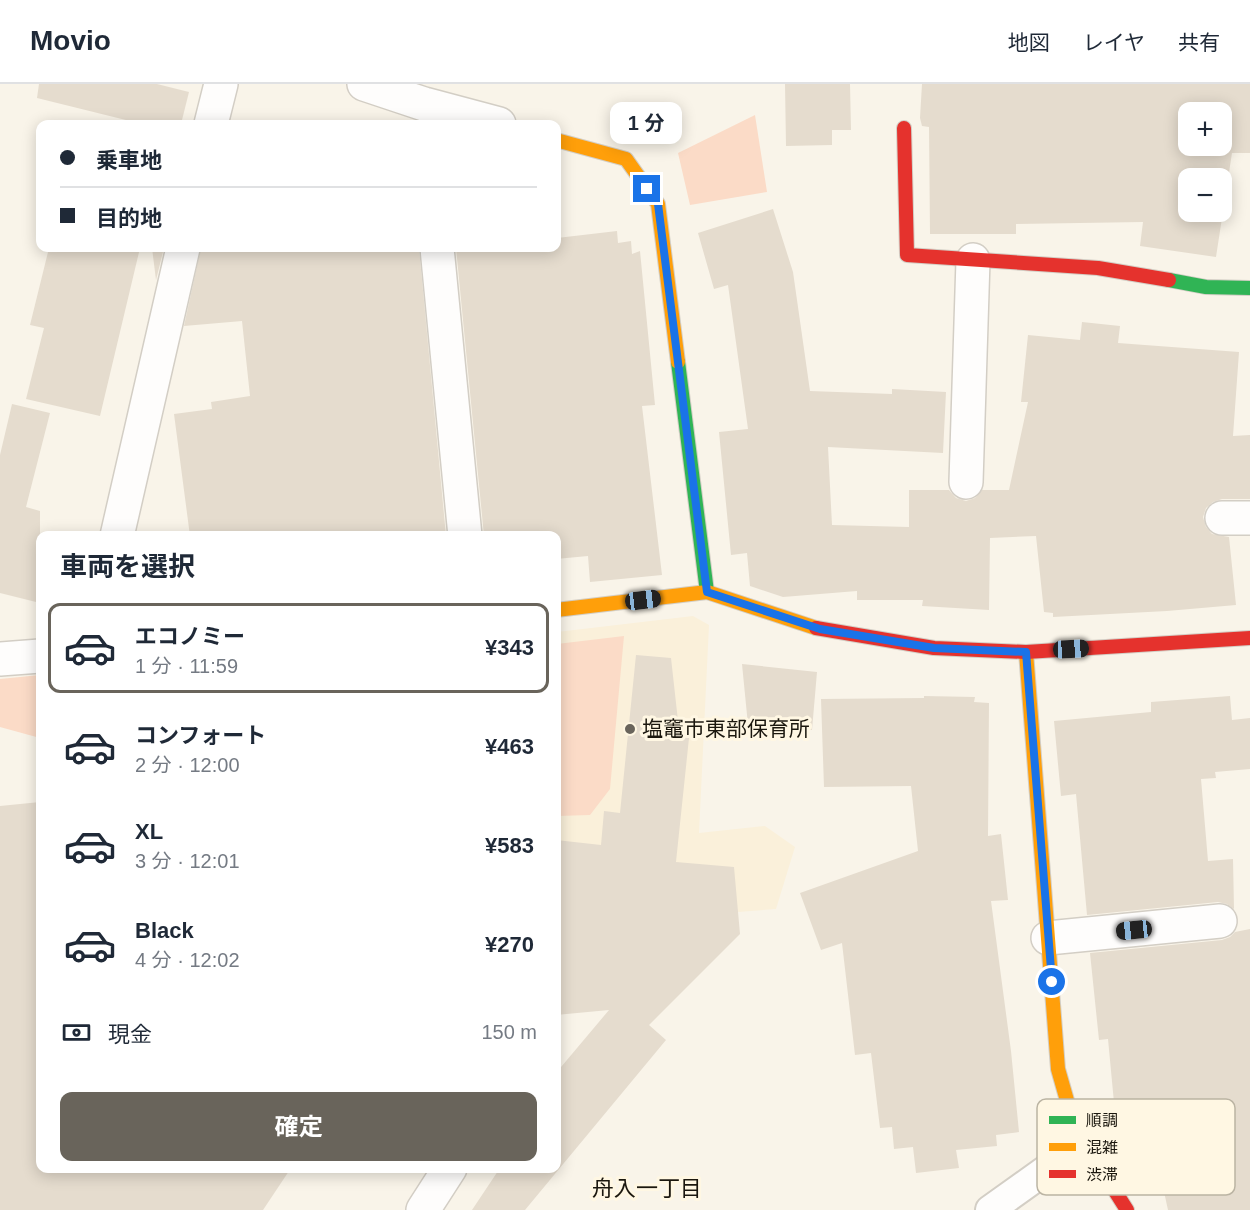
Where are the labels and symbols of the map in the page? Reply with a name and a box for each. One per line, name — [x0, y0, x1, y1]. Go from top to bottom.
callout: 1 分 — [611, 102, 683, 144]
route end — [633, 175, 660, 202]
car — [624, 589, 662, 611]
car — [1053, 639, 1089, 659]
place label: 塩竈市東部保育所 — [642, 717, 810, 740]
marker: 塩竈市東部保育所 — [623, 722, 637, 736]
car — [1115, 919, 1153, 941]
route start — [1038, 968, 1065, 995]
legend — [1037, 1099, 1235, 1195]
text: 順調 — [1086, 1112, 1118, 1129]
text: 混雑 — [1086, 1139, 1118, 1156]
text: 渋滞 — [1086, 1166, 1118, 1183]
district label: 舟入一丁目 — [592, 1176, 702, 1201]

